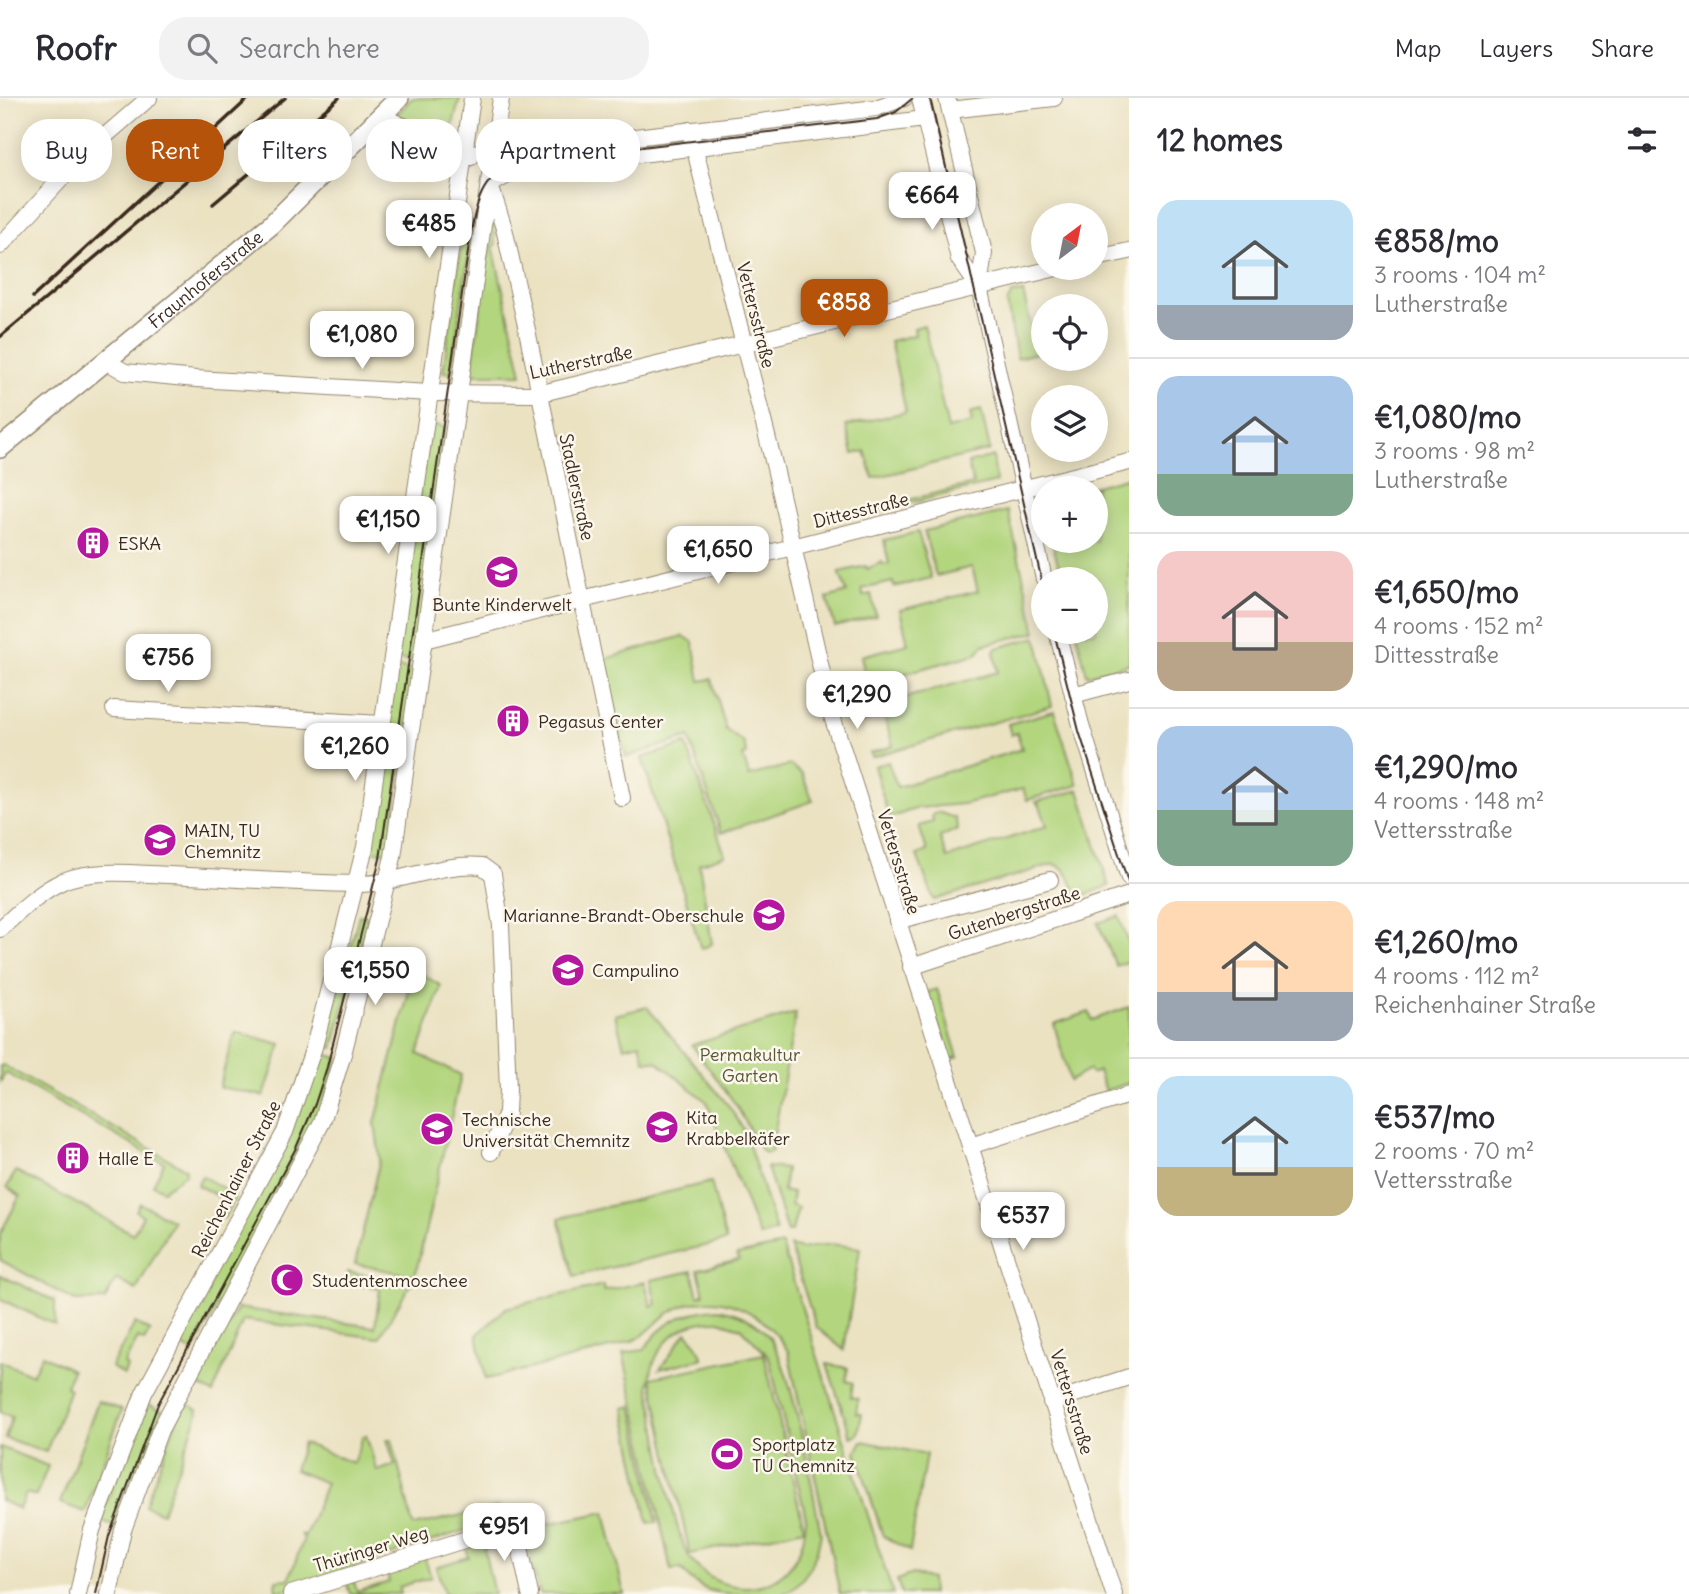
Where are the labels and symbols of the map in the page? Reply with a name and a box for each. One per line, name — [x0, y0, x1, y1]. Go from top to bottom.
pin: €664 — [891, 172, 973, 232]
pin: €485 — [388, 200, 470, 260]
north arrow — [1031, 203, 1108, 280]
street label: Fraunhoferstraße — [143, 225, 267, 333]
street label: Vettersstraße — [732, 260, 780, 370]
pin: €858 — [803, 280, 885, 339]
pin: €1,080 — [305, 312, 419, 371]
street label: Lutherstraße — [527, 340, 635, 384]
street label: Stadlerstraße — [554, 431, 600, 543]
street label: Dittesstraße — [811, 487, 911, 533]
pin: €1,150 — [331, 496, 445, 556]
building icon: ESKA — [74, 524, 112, 562]
pin: €1,650 — [661, 526, 775, 586]
place label: ESKA — [118, 532, 161, 555]
school or university icon: Bunte Kinderwelt — [483, 553, 521, 591]
place label: Bunte Kinderwelt — [432, 593, 572, 616]
pin: €756 — [127, 634, 209, 694]
pin: €1,290 — [800, 672, 914, 731]
building icon: Pegasus Center — [494, 702, 532, 740]
place label: Pegasus Center — [538, 710, 664, 733]
pin: €1,260 — [298, 724, 412, 783]
street label: Vettersstraße — [872, 807, 926, 917]
place label: MAIN, TU Chemnitz — [184, 819, 261, 863]
school or university icon: MAIN, TU Chemnitz — [141, 821, 179, 859]
street label: Gutenbergstraße — [945, 881, 1083, 945]
school or university icon: Marianne-Brandt-Oberschule — [750, 896, 788, 934]
place label: Marianne-Brandt-Oberschule — [503, 904, 744, 927]
pin: €1,550 — [318, 948, 432, 1007]
school or university icon: Campulino — [549, 951, 587, 989]
place label: Campulino — [592, 959, 679, 982]
park label: Permakultur Garten — [700, 1043, 801, 1087]
street label: Reichenhainer Straße — [186, 1096, 286, 1262]
place label: Kita Krabbelkäfer — [686, 1106, 791, 1150]
place label: Technische Universität Chemnitz — [462, 1108, 631, 1152]
school or university icon: Kita Krabbelkäfer — [643, 1108, 681, 1146]
school or university icon: Technische Universität Chemnitz — [418, 1110, 456, 1148]
building icon: Halle E — [54, 1139, 92, 1177]
place label: Halle E — [98, 1147, 154, 1170]
pin: €537 — [982, 1192, 1064, 1252]
mosque icon: Studentenmoschee — [268, 1261, 306, 1299]
place label: Studentenmoschee — [312, 1269, 468, 1292]
street label: Vettersstraße — [1045, 1347, 1099, 1457]
place label: Sportplatz TU Chemnitz — [752, 1433, 855, 1477]
sports icon: Sportplatz TU Chemnitz — [708, 1435, 746, 1473]
pin: €951 — [463, 1504, 545, 1563]
street label: Thüringer Weg — [311, 1521, 431, 1577]

